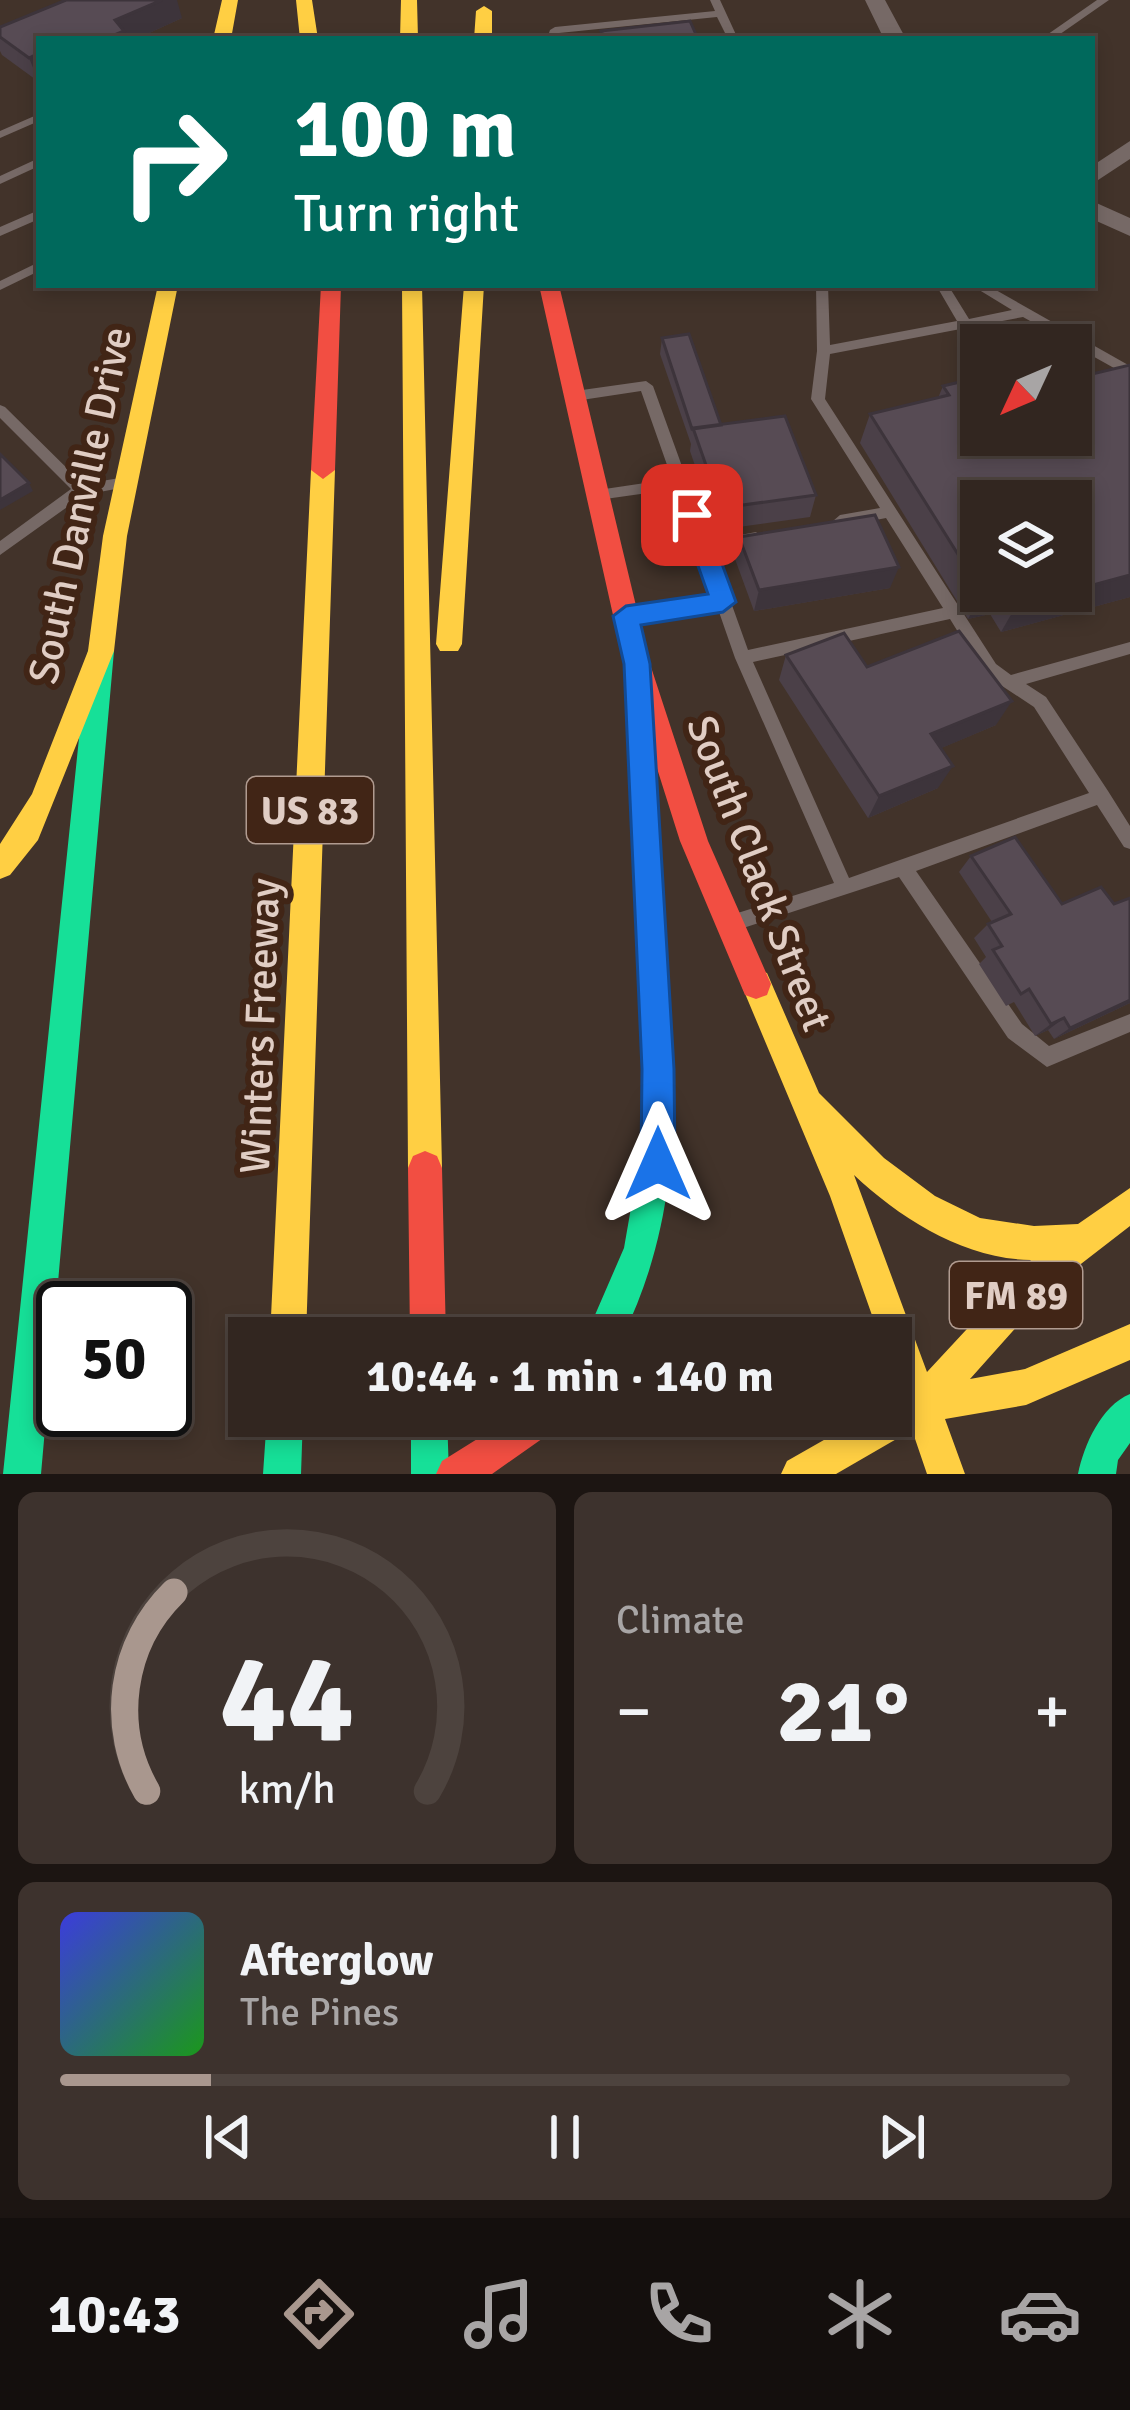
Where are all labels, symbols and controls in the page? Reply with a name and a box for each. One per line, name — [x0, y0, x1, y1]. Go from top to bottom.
text: 100 m — [294, 77, 516, 181]
icon: right — [96, 84, 252, 240]
text: Turn right — [294, 180, 519, 247]
street label: South Danville Drive — [18, 322, 143, 688]
north arrow — [960, 324, 1092, 456]
map controls — [960, 324, 1092, 612]
pin — [641, 464, 743, 566]
button: layers — [960, 480, 1092, 612]
icon: arrive — [659, 482, 725, 548]
street label: South Clack Street — [675, 709, 842, 1038]
road number: US 83 — [247, 777, 373, 843]
street label: Winters Freeway — [230, 877, 291, 1175]
position arrow — [595, 1101, 721, 1227]
road number: FM 89 — [950, 1262, 1082, 1328]
speed limit sign: 50 — [36, 1281, 192, 1437]
text: 10:44 · 1 min · 140 m — [366, 1349, 774, 1404]
text: Climate — [616, 1596, 745, 1644]
text: 44 — [220, 1623, 354, 1776]
text: 21° — [776, 1656, 910, 1767]
text: − — [616, 1671, 652, 1752]
text: + — [1034, 1671, 1070, 1752]
text: km/h — [238, 1763, 336, 1816]
text: Afterglow — [240, 1933, 433, 1988]
text: The Pines — [240, 1988, 399, 2036]
icon: previous — [195, 2104, 261, 2170]
icon: pause — [532, 2104, 598, 2170]
icon: next — [869, 2104, 935, 2170]
icon: directions — [277, 2272, 361, 2356]
icon: music — [457, 2272, 541, 2356]
icon: phone — [637, 2272, 721, 2356]
icon: climate — [818, 2272, 902, 2356]
icon: car — [998, 2272, 1082, 2356]
text: 10:43 — [48, 2281, 181, 2348]

